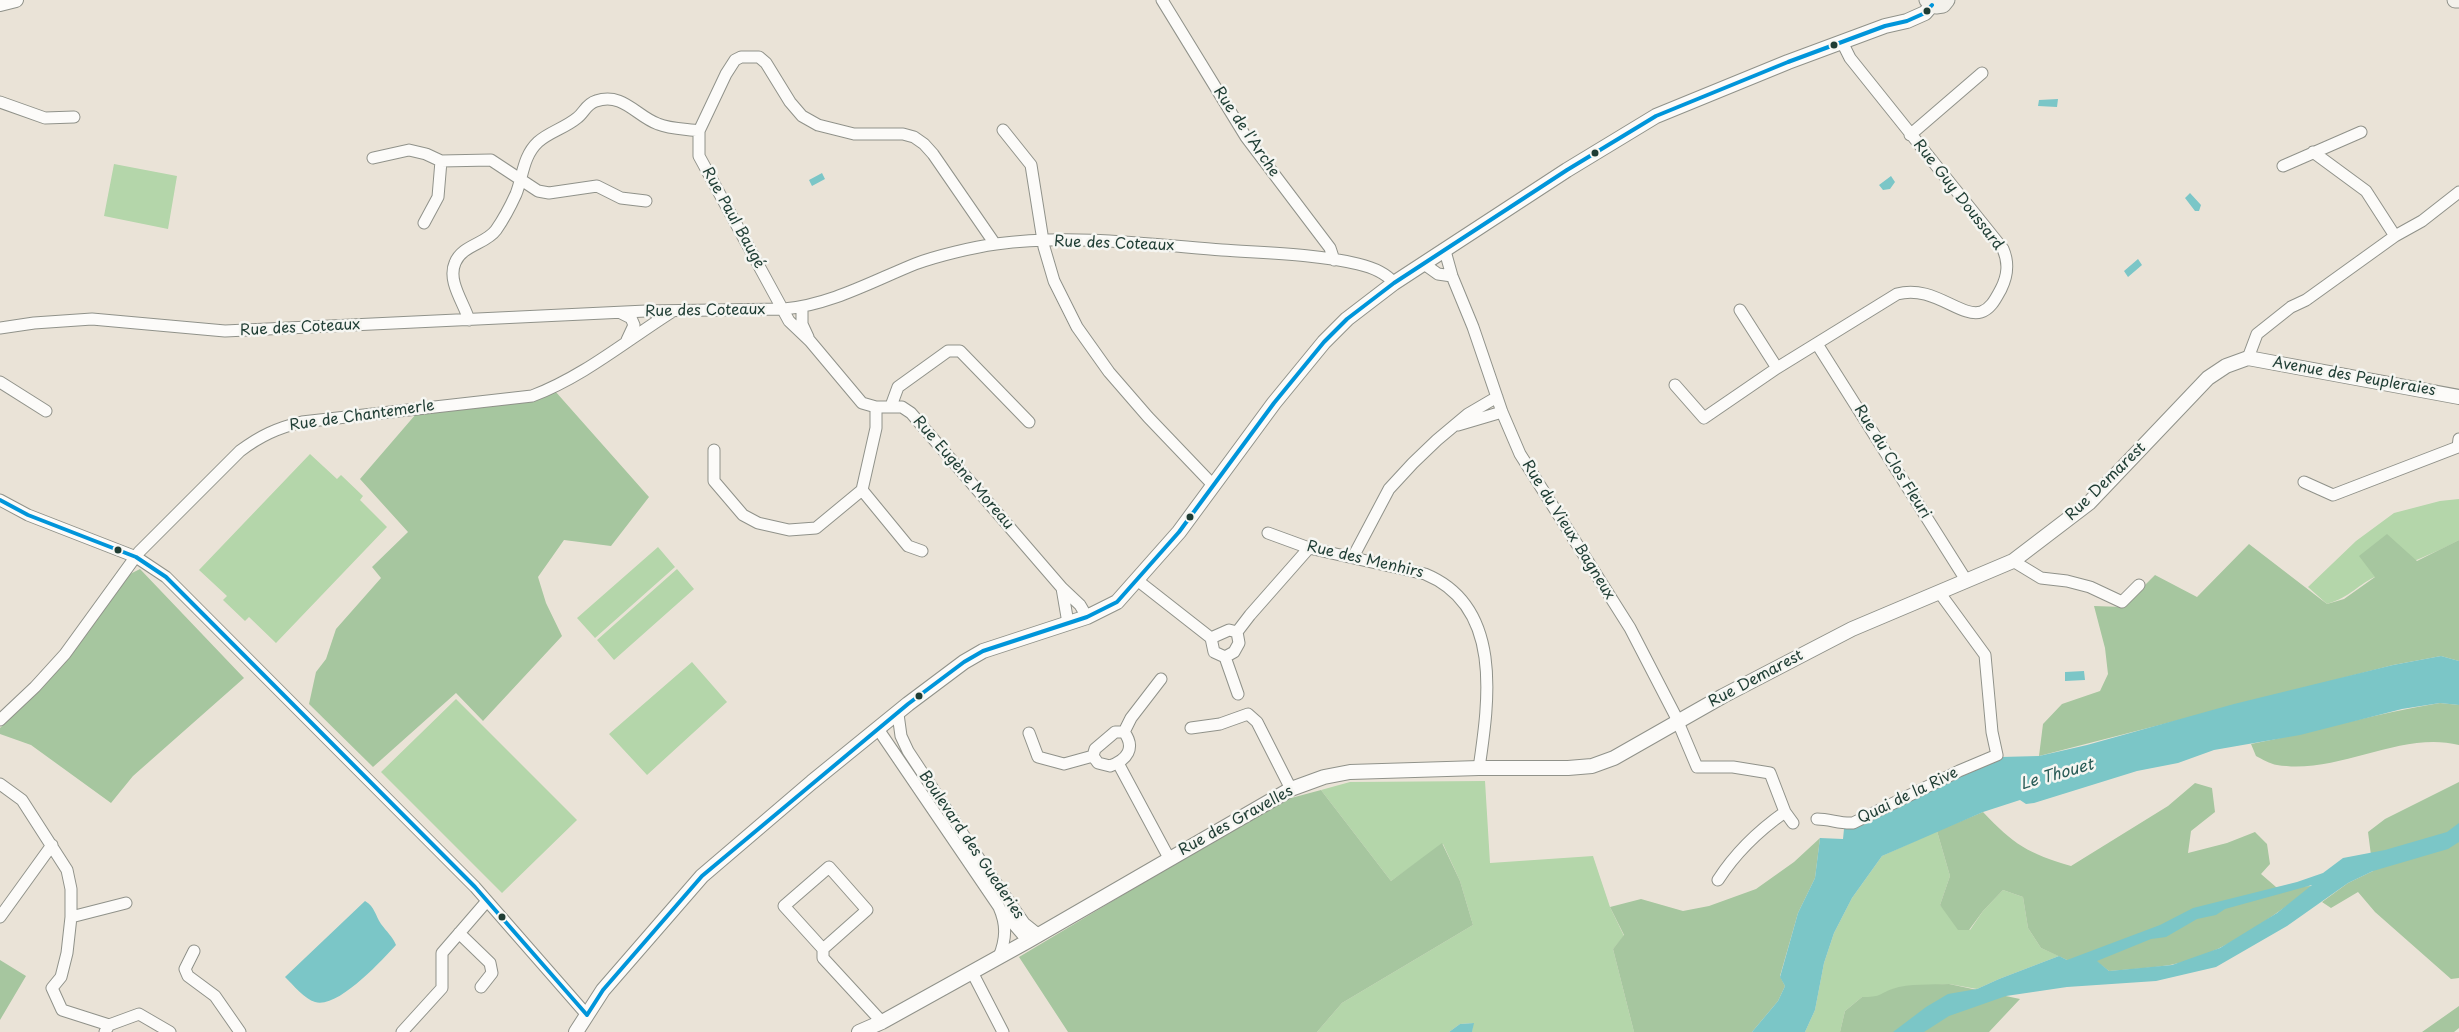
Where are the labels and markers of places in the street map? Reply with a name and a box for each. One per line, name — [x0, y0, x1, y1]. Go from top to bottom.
unlabelled marker — [1922, 6, 1932, 16]
unlabelled marker — [1829, 40, 1839, 50]
unlabelled marker — [1590, 148, 1600, 158]
unlabelled marker — [1185, 512, 1195, 522]
unlabelled marker — [113, 545, 123, 555]
unlabelled marker — [914, 691, 924, 701]
unlabelled marker — [497, 912, 507, 922]

